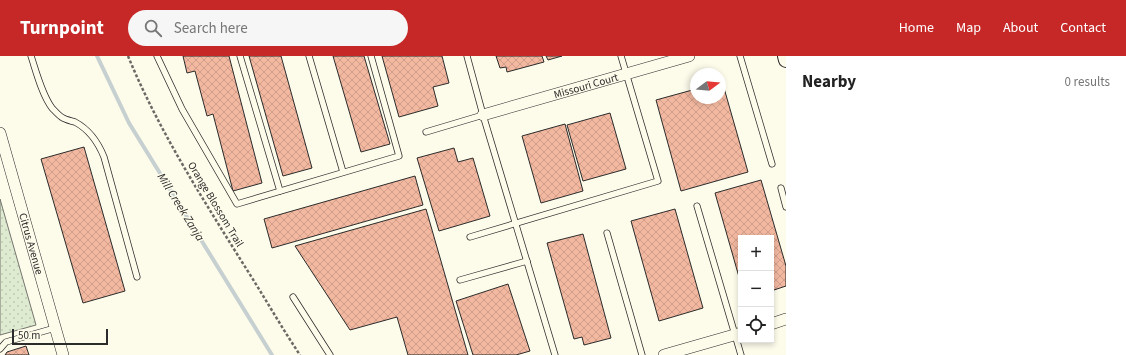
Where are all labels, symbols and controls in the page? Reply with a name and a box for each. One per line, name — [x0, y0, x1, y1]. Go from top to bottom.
search box — [128, 10, 408, 46]
text: Turnpoint — [20, 15, 104, 42]
icon: search — [142, 17, 164, 39]
text: Search here — [174, 18, 248, 39]
text: Home — [899, 18, 934, 38]
text: Map — [956, 18, 981, 38]
text: About — [1003, 18, 1038, 38]
text: Contact — [1060, 18, 1106, 38]
north arrow — [690, 68, 726, 104]
street label: Missouri Court — [552, 70, 620, 102]
text: Nearby — [802, 70, 856, 94]
text: 0 results — [1065, 73, 1110, 91]
street label: Orange Blossom Trail — [184, 159, 247, 250]
water label: Mill Creek Zanja — [153, 170, 209, 245]
street label: Citrus Avenue — [15, 211, 47, 277]
map controls — [738, 235, 774, 343]
button: + — [738, 235, 774, 271]
button: − — [738, 271, 774, 307]
button: locate — [738, 307, 774, 343]
scale bar — [12, 327, 108, 346]
text: 50 m — [18, 328, 40, 343]

